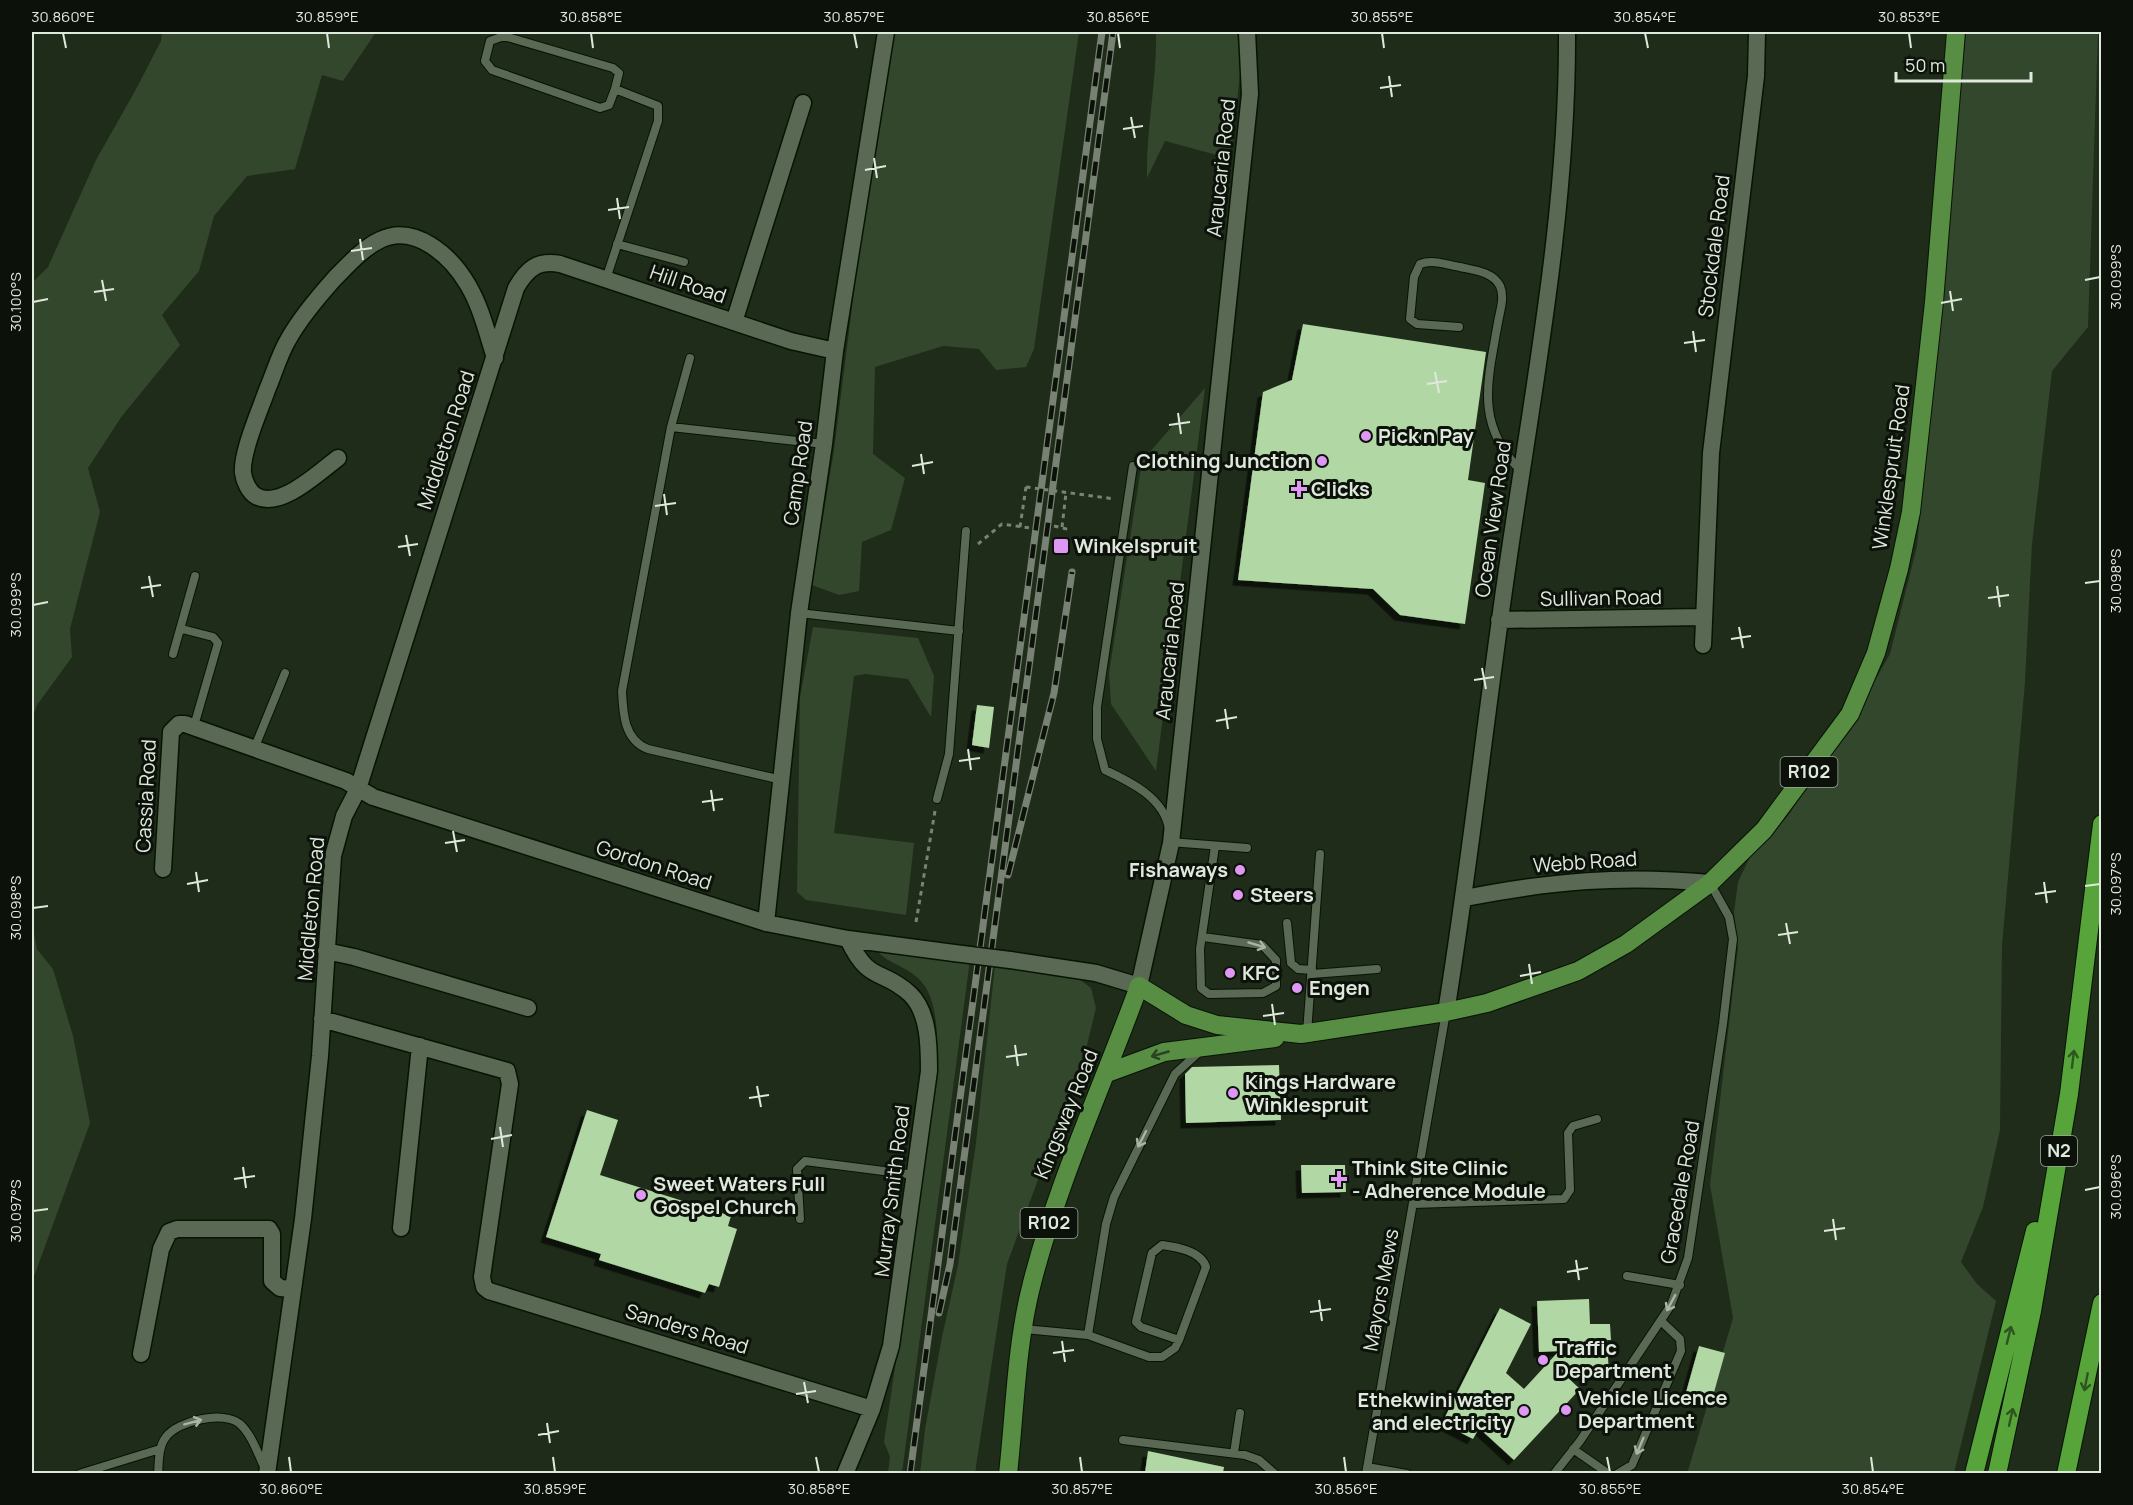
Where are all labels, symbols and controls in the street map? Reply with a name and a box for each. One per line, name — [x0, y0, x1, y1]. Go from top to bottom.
text: 30.860°E — [31, 6, 95, 27]
text: 30.859°E — [295, 6, 359, 27]
text: 30.858°E — [560, 6, 622, 27]
text: 30.857°E — [823, 6, 885, 27]
text: 30.856°E — [1086, 6, 1150, 27]
text: 30.855°E — [1351, 6, 1413, 27]
text: 30.854°E — [1614, 6, 1676, 27]
text: 30.853°E — [1878, 6, 1940, 27]
scale bar — [1896, 45, 2031, 83]
text: 50 m — [1905, 53, 1945, 77]
street label: Araucaria Road — [1200, 97, 1241, 238]
street label: Stockdale Road — [1691, 173, 1736, 319]
text: 30.099°S — [2105, 244, 2126, 310]
street label: Hill Road — [646, 258, 730, 309]
text: 30.100°S — [5, 272, 26, 332]
street label: Middleton Road — [410, 367, 481, 513]
street label: Winklespruit Road — [1866, 383, 1915, 551]
street label: Camp Road — [777, 419, 818, 527]
place label: Pick n Pay — [1378, 422, 1475, 449]
marker: Pick n Pay — [1359, 429, 1373, 443]
street label: Ocean View Road — [1468, 439, 1517, 599]
place label: Clothing Junction — [1136, 447, 1310, 474]
marker: Clothing Junction — [1315, 454, 1329, 468]
place label: Clicks — [1311, 475, 1370, 502]
marker: Clicks — [1292, 482, 1306, 496]
place label: Winkelspruit — [1074, 532, 1197, 559]
marker: Winkelspruit — [1052, 537, 1070, 555]
text: 30.098°S — [2105, 549, 2126, 613]
text: 30.099°S — [5, 572, 26, 638]
street label: Araucaria Road — [1149, 580, 1190, 721]
street label: Sullivan Road — [1540, 583, 1662, 612]
street label: Cassia Road — [129, 739, 162, 853]
road number: R102 — [1780, 757, 1838, 787]
street label: Gordon Road — [593, 833, 715, 896]
street label: Middleton Road — [291, 836, 330, 982]
street label: Webb Road — [1532, 844, 1638, 879]
text: 30.097°S — [2105, 852, 2126, 916]
place label: Fishaways — [1129, 856, 1228, 883]
marker: Fishaways — [1233, 863, 1247, 877]
text: 30.098°S — [5, 876, 26, 940]
place label: Steers — [1250, 881, 1314, 908]
marker: Steers — [1231, 888, 1245, 902]
one-way arrow — [1247, 940, 1266, 951]
place label: KFC — [1242, 959, 1280, 986]
marker: KFC — [1223, 966, 1237, 980]
place label: Engen — [1309, 974, 1370, 1001]
marker: Engen — [1290, 981, 1304, 995]
street label: Kingsway Road — [1027, 1045, 1104, 1183]
one-way arrow — [1151, 1049, 1170, 1060]
one-way arrow — [2068, 1050, 2079, 1069]
place label: Kings Hardware Winklespruit — [1245, 1068, 1396, 1118]
marker: Kings Hardware Winklespruit — [1226, 1086, 1240, 1100]
street label: Murray Smith Road — [868, 1103, 915, 1278]
street label: Gracedale Road — [1654, 1118, 1705, 1266]
one-way arrow — [1136, 1130, 1147, 1148]
road number: N2 — [2041, 1136, 2077, 1166]
place label: Think Site Clinic - Adherence Module — [1352, 1154, 1546, 1204]
text: 30.096°S — [2105, 1154, 2126, 1220]
place label: Sweet Waters Full Gospel Church — [653, 1170, 825, 1220]
marker: Think Site Clinic - Adherence Module — [1330, 1170, 1348, 1188]
text: 30.097°S — [5, 1179, 26, 1243]
marker: Sweet Waters Full Gospel Church — [634, 1188, 648, 1202]
road number: R102 — [1020, 1208, 1078, 1238]
street label: Mayors Mews — [1356, 1226, 1405, 1353]
one-way arrow — [1665, 1294, 1676, 1312]
street label: Sanders Road — [622, 1297, 752, 1360]
one-way arrow — [2003, 1326, 2015, 1345]
place label: Traffic Department — [1555, 1334, 1672, 1384]
marker: Traffic Department — [1536, 1353, 1550, 1367]
one-way arrow — [2080, 1371, 2091, 1391]
place label: Vehicle Licence Department — [1578, 1384, 1727, 1434]
place label: Ethekwini water and electricity — [1357, 1386, 1513, 1436]
marker: Vehicle Licence Department — [1559, 1403, 1573, 1417]
marker: Ethekwini water and electricity — [1517, 1404, 1531, 1418]
one-way arrow — [2005, 1407, 2017, 1426]
one-way arrow — [183, 1415, 202, 1427]
one-way arrow — [1634, 1437, 1645, 1455]
text: 30.860°E — [259, 1478, 323, 1499]
text: 30.859°E — [523, 1478, 587, 1499]
text: 30.858°E — [788, 1478, 850, 1499]
text: 30.857°E — [1051, 1478, 1113, 1499]
text: 30.856°E — [1314, 1478, 1378, 1499]
text: 30.855°E — [1579, 1478, 1641, 1499]
text: 30.854°E — [1842, 1478, 1904, 1499]

